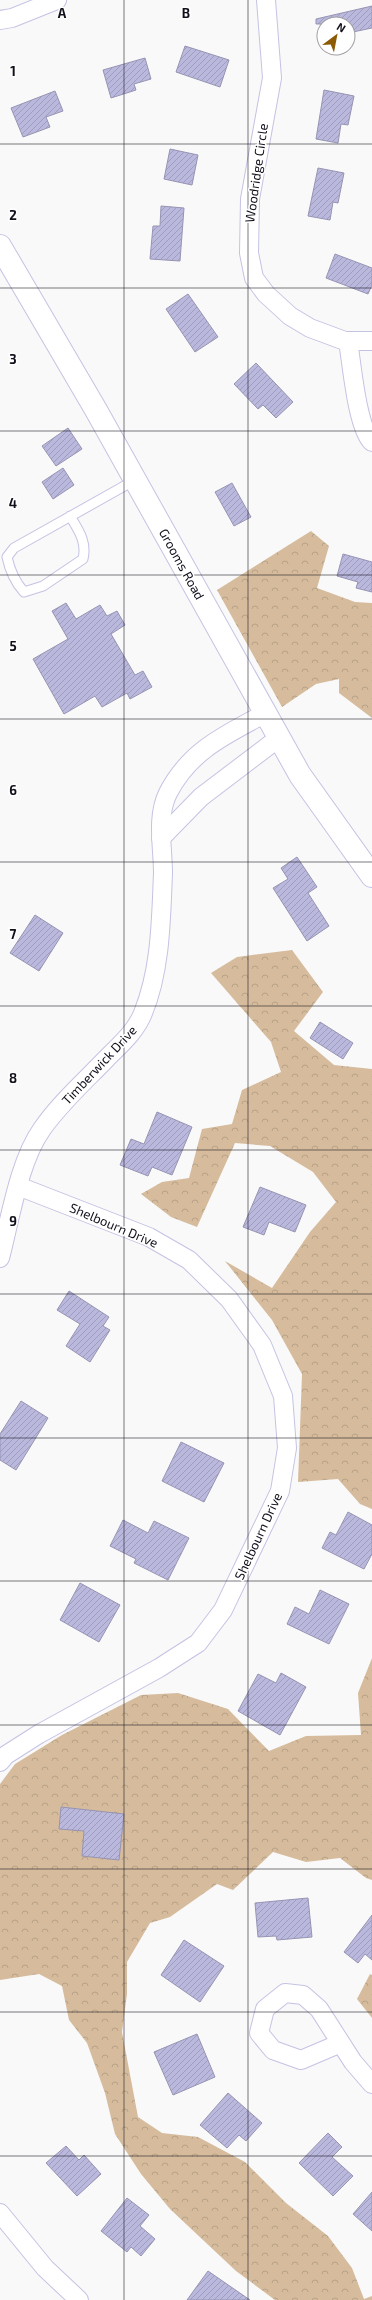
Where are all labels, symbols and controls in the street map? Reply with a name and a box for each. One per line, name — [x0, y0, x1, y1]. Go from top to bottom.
text: A — [58, 5, 67, 21]
text: B — [182, 5, 190, 21]
north arrow — [316, 16, 356, 56]
text: N — [335, 19, 348, 35]
text: 1 — [10, 63, 16, 79]
street label: Woodridge Circle — [241, 122, 271, 224]
text: 2 — [9, 207, 17, 223]
text: 3 — [9, 351, 17, 367]
text: 4 — [9, 495, 17, 511]
street label: Grooms Road — [156, 526, 208, 602]
text: 5 — [9, 638, 17, 654]
text: 6 — [9, 782, 17, 798]
text: 7 — [10, 926, 17, 942]
street label: Timberwick Drive — [58, 1022, 140, 1108]
text: 8 — [9, 1070, 17, 1086]
street label: Shelbourn Drive — [67, 1199, 161, 1251]
text: 9 — [9, 1213, 17, 1229]
street label: Shelbourn Drive — [231, 1490, 285, 1582]

